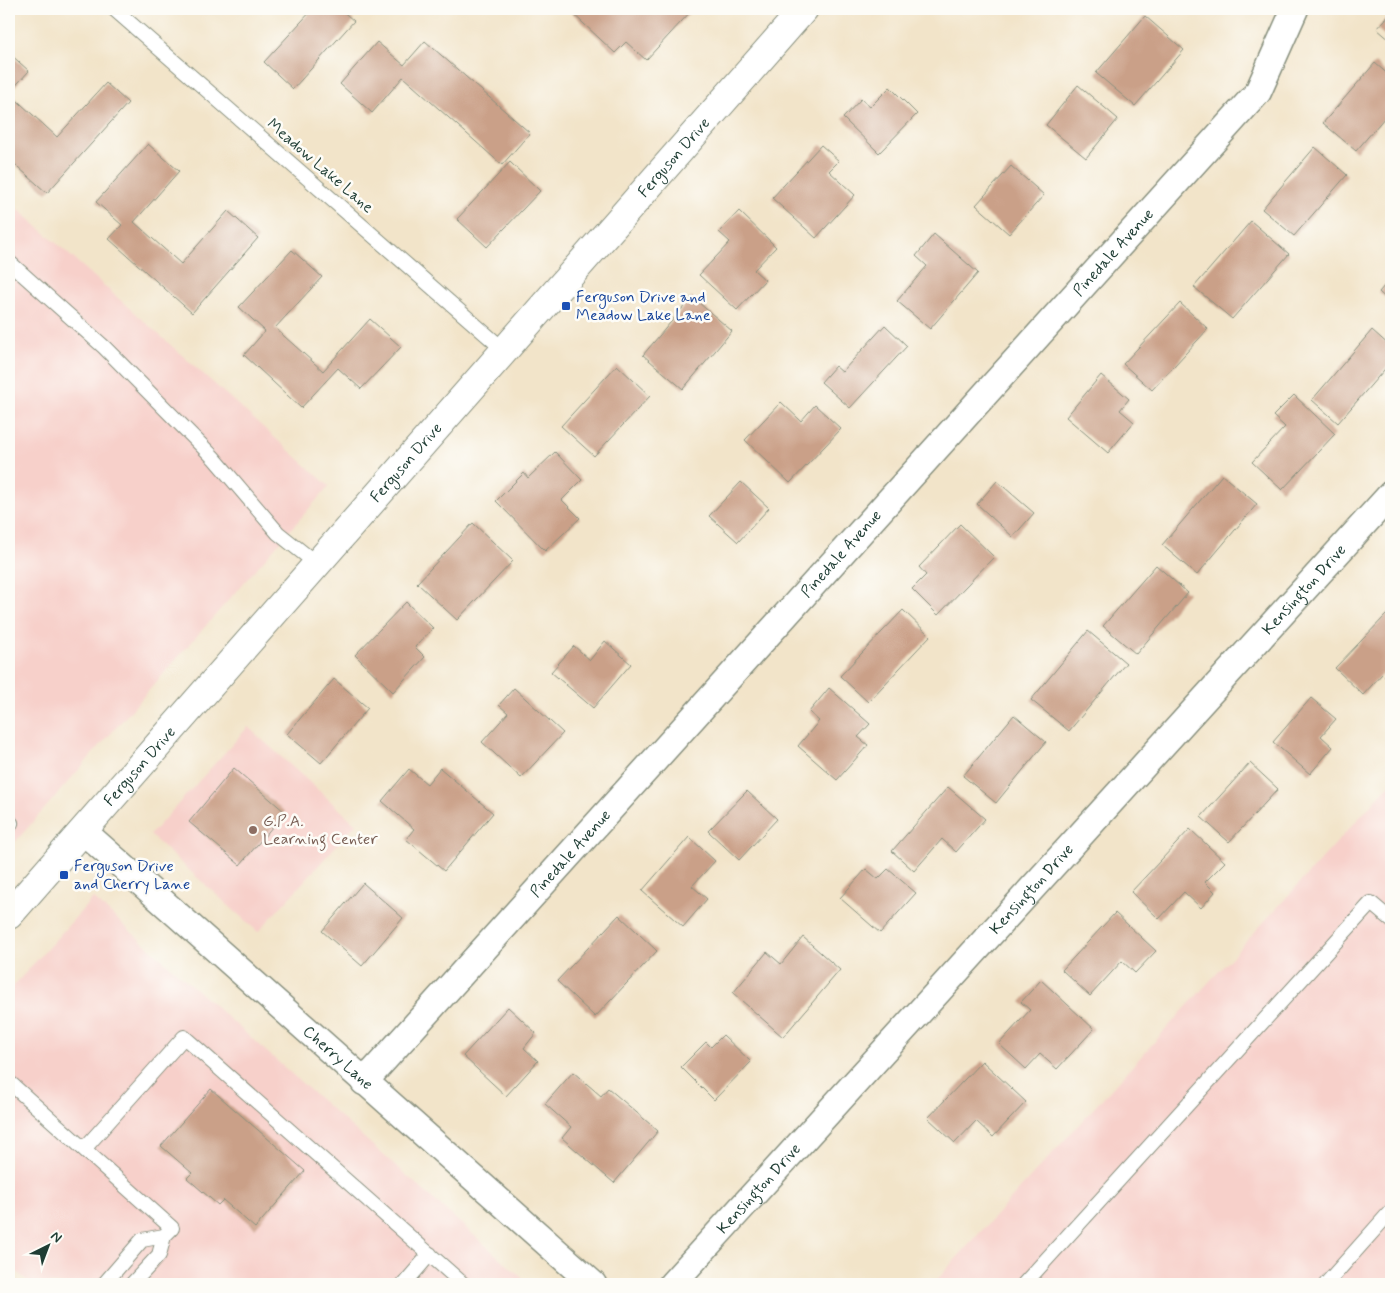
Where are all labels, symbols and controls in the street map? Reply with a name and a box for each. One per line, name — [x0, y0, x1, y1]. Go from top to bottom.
street label: Ferguson Drive — [633, 113, 715, 202]
street label: Meadow Lake Lane — [262, 114, 378, 218]
street label: Pinedale Avenue — [1068, 204, 1158, 301]
place label: Ferguson Drive and Meadow Lake Lane — [576, 287, 711, 326]
marker: Ferguson Drive and Meadow Lake Lane — [560, 300, 572, 312]
street label: Ferguson Drive — [365, 418, 447, 507]
street label: Pinedale Avenue — [796, 505, 886, 602]
street label: Kensington Drive — [1257, 540, 1351, 639]
street label: Ferguson Drive — [99, 722, 180, 811]
street label: Pinedale Avenue — [525, 805, 615, 902]
place label: G.P.A. Learning Center — [263, 811, 378, 851]
marker: G.P.A. Learning Center — [247, 824, 259, 836]
street label: Kensington Drive — [985, 839, 1078, 939]
place label: Ferguson Drive and Cherry Lane — [74, 856, 190, 895]
marker: Ferguson Drive and Cherry Lane — [58, 869, 70, 881]
street label: Cherry Lane — [298, 1021, 378, 1094]
street label: Kensington Drive — [712, 1139, 806, 1238]
north arrow — [22, 1220, 72, 1270]
text: N — [47, 1227, 66, 1247]

